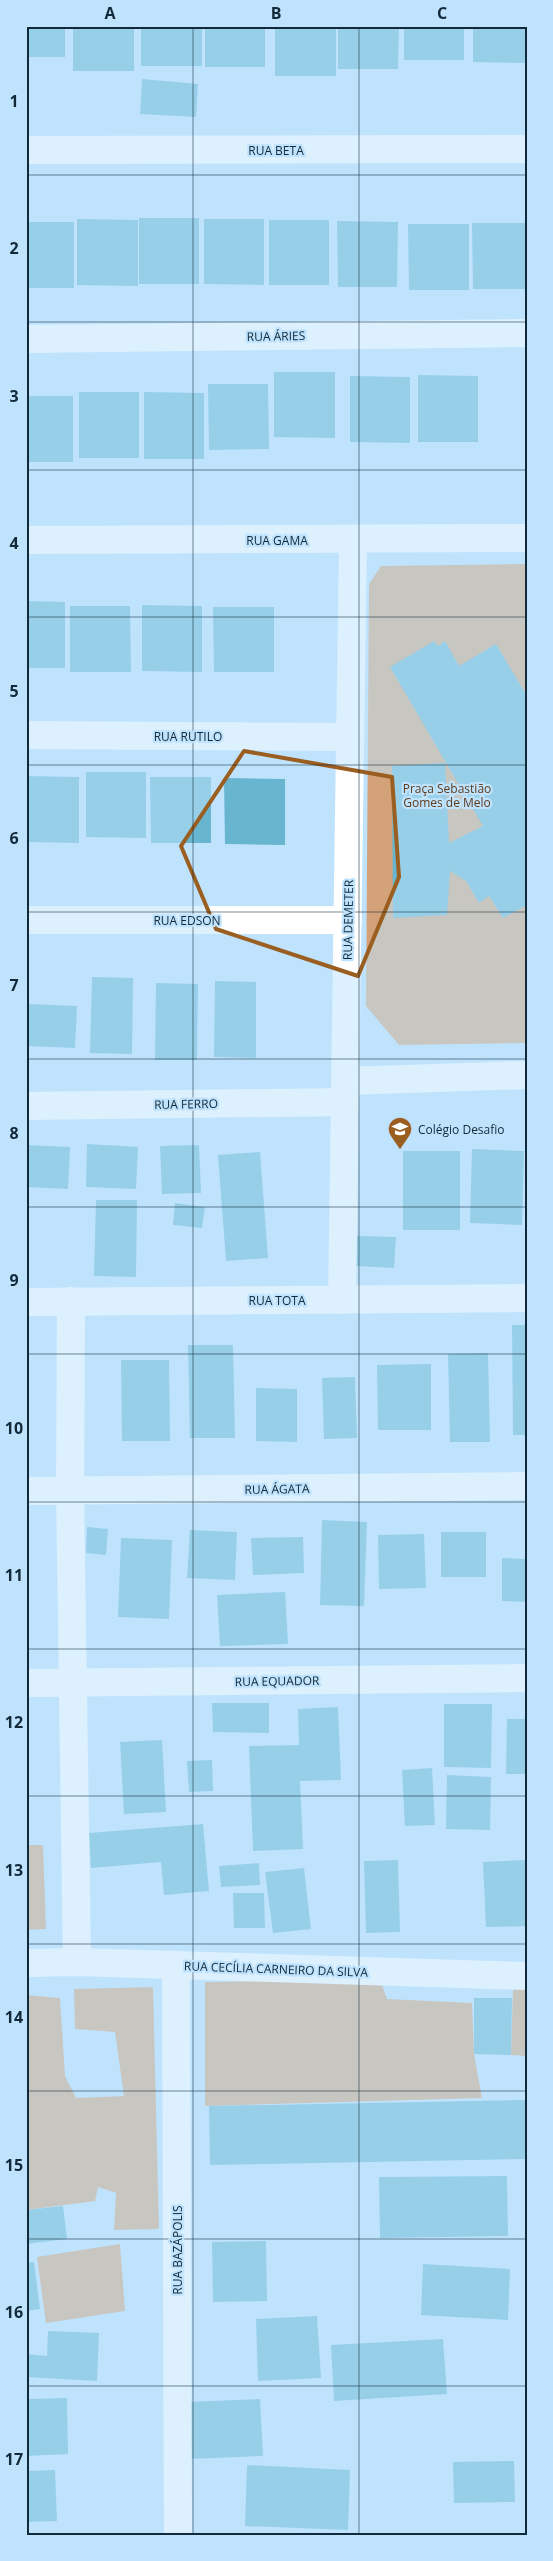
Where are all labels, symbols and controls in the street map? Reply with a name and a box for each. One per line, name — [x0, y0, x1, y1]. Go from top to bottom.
text: A — [104, 2, 116, 24]
text: B — [271, 2, 281, 24]
text: C — [437, 2, 447, 24]
text: 1 — [9, 90, 19, 112]
street label: RUA BETA — [248, 142, 304, 159]
text: 2 — [9, 237, 19, 259]
street label: RUA ÁRIES — [247, 327, 305, 345]
text: 3 — [9, 385, 19, 407]
text: 4 — [9, 532, 19, 554]
street label: RUA GAMA — [246, 532, 308, 549]
text: 5 — [9, 680, 19, 702]
street label: RUA RUTILO — [154, 728, 222, 745]
park label: Praça Sebastião Gomes de Melo — [403, 780, 491, 811]
text: 6 — [9, 827, 19, 849]
street label: RUA DEMETER — [339, 879, 357, 960]
street label: RUA EDSON — [153, 912, 221, 929]
text: 7 — [9, 974, 19, 996]
street label: RUA FERRO — [154, 1095, 218, 1113]
school or university icon: Colégio Desafio — [387, 1116, 413, 1150]
place label: Colégio Desafio — [418, 1121, 505, 1138]
text: 8 — [9, 1122, 19, 1144]
text: 9 — [9, 1269, 19, 1291]
street label: RUA TOTA — [249, 1292, 306, 1309]
text: 10 — [5, 1417, 23, 1439]
street label: RUA ÁGATA — [244, 1480, 310, 1498]
text: 11 — [5, 1564, 23, 1586]
street label: RUA EQUADOR — [235, 1672, 320, 1690]
text: 12 — [5, 1711, 23, 1733]
text: 13 — [5, 1859, 23, 1881]
street label: RUA CECÍLIA CARNEIRO DA SILVA — [184, 1957, 369, 1981]
text: 14 — [5, 2006, 23, 2028]
text: 15 — [5, 2154, 23, 2176]
street label: RUA BAZÁPOLIS — [169, 2205, 186, 2295]
text: 16 — [5, 2301, 23, 2323]
text: 17 — [5, 2448, 23, 2470]

